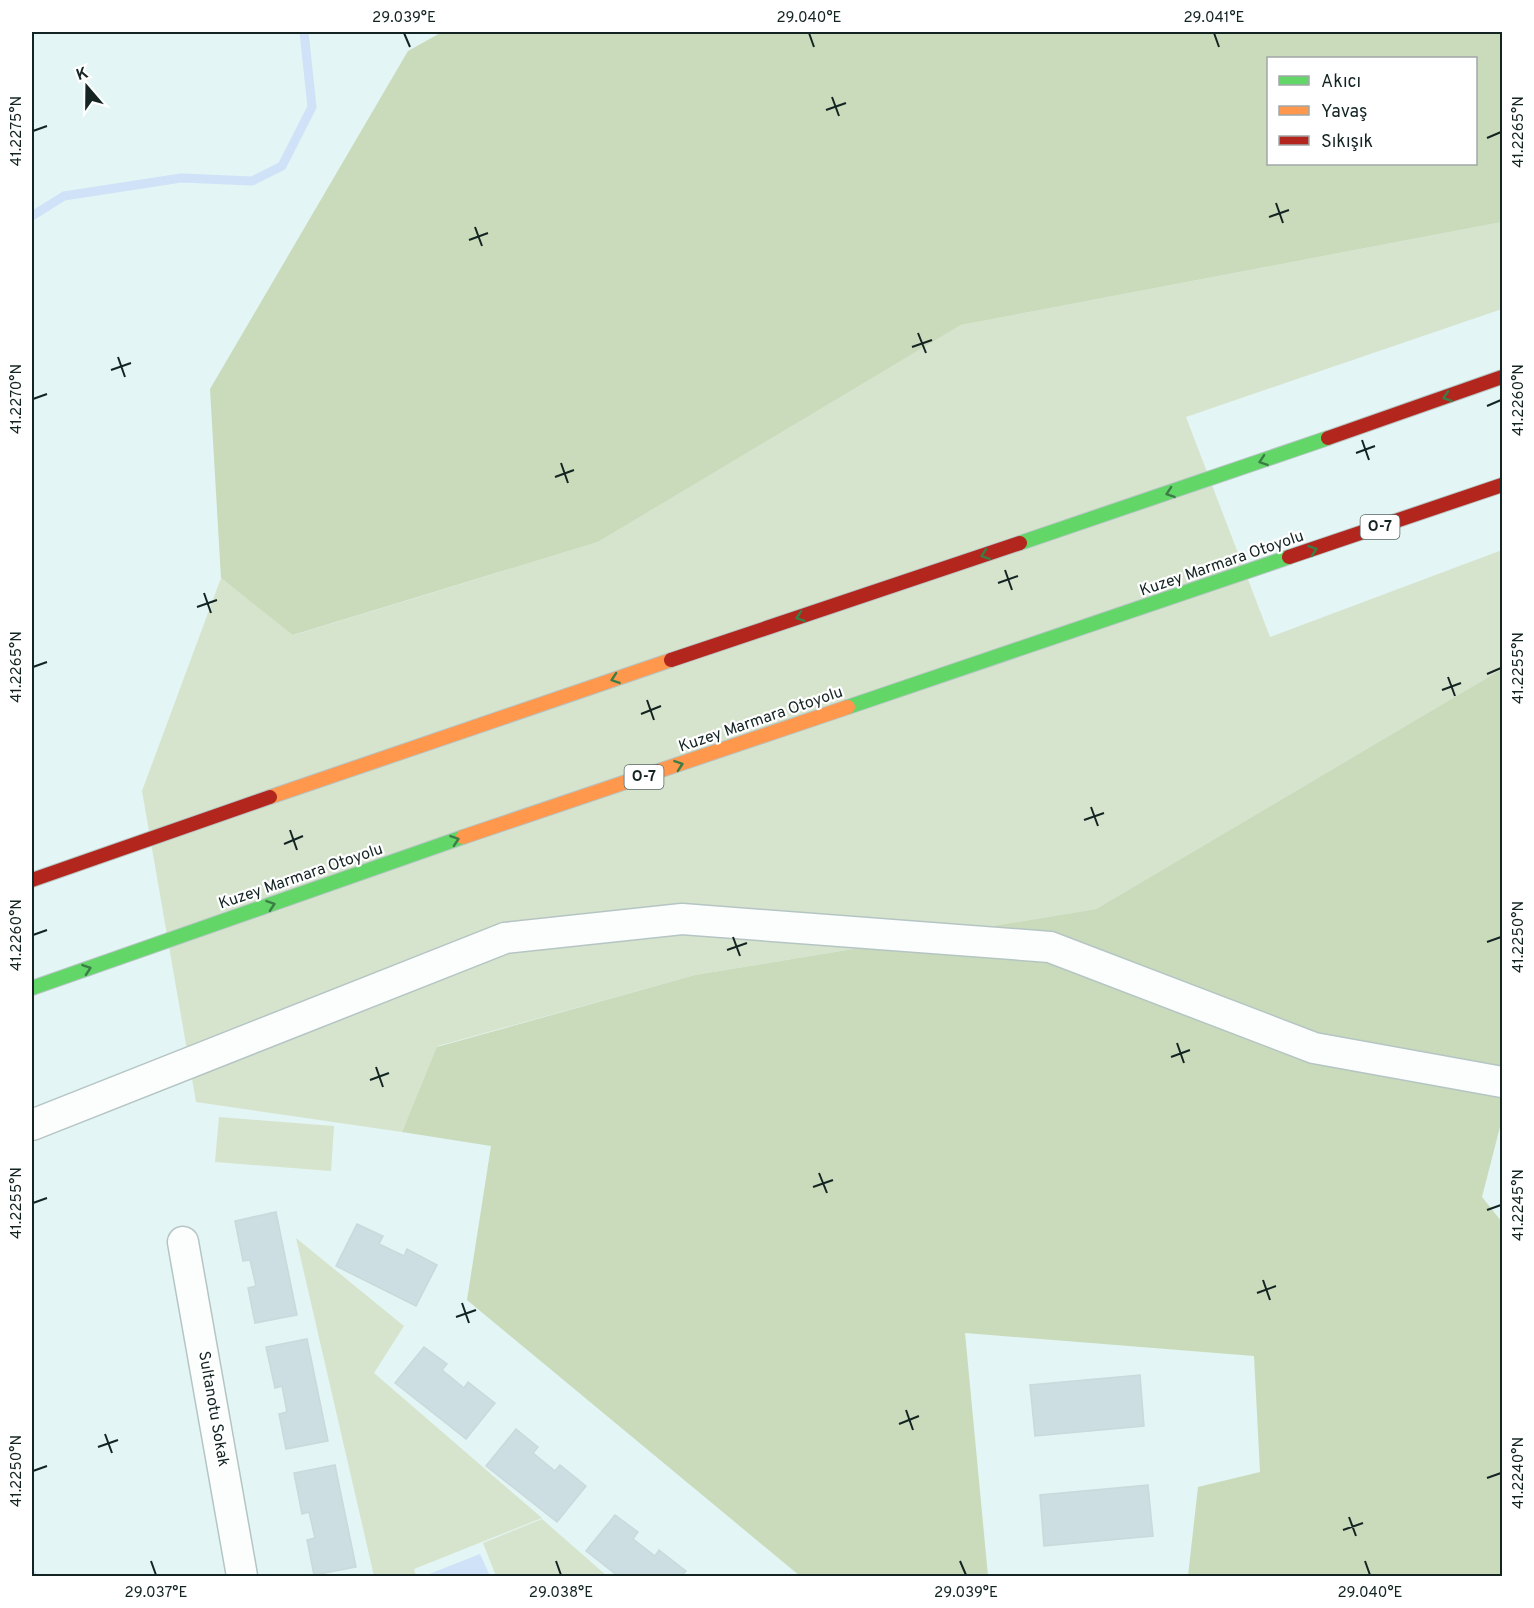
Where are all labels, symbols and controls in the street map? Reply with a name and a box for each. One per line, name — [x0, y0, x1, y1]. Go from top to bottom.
text: 29.039°E — [372, 9, 436, 28]
text: 29.040°E — [776, 9, 842, 28]
text: 29.041°E — [1183, 9, 1245, 28]
north arrow — [57, 57, 117, 117]
legend — [1267, 57, 1477, 165]
text: K — [74, 63, 91, 86]
text: Akıcı — [1321, 71, 1361, 94]
text: 41.2275°N — [8, 96, 27, 166]
text: 41.2265°N — [1510, 96, 1529, 168]
text: Yavaş — [1321, 101, 1367, 124]
text: Sıkışık — [1321, 131, 1373, 154]
text: 41.2270°N — [8, 364, 27, 434]
text: 41.2260°N — [1510, 364, 1529, 436]
one-way arrow — [1442, 389, 1453, 402]
one-way arrow — [1258, 454, 1269, 467]
one-way arrow — [1165, 486, 1176, 498]
road number: O-7 — [1360, 515, 1400, 539]
street label: Kuzey Marmara Otoyolu — [1137, 526, 1307, 602]
one-way arrow — [1307, 545, 1318, 558]
one-way arrow — [980, 548, 991, 560]
one-way arrow — [795, 610, 806, 622]
text: 41.2265°N — [8, 631, 27, 703]
text: 41.2255°N — [1510, 632, 1529, 704]
one-way arrow — [610, 672, 621, 684]
street label: Kuzey Marmara Otoyolu — [676, 682, 846, 758]
one-way arrow — [674, 759, 684, 772]
road number: O-7 — [624, 765, 664, 789]
one-way arrow — [449, 835, 460, 848]
street label: Kuzey Marmara Otoyolu — [216, 839, 386, 915]
text: 41.2260°N — [8, 899, 27, 971]
one-way arrow — [265, 899, 276, 912]
text: 41.2250°N — [1510, 901, 1529, 973]
one-way arrow — [81, 963, 92, 976]
text: 41.2255°N — [8, 1167, 27, 1239]
text: 41.2245°N — [1510, 1169, 1529, 1241]
street label: Sultanotu Sokak — [193, 1350, 233, 1468]
text: 41.2250°N — [8, 1435, 27, 1507]
text: 41.2240°N — [1510, 1437, 1529, 1509]
text: 29.037°E — [125, 1584, 187, 1603]
text: 29.038°E — [529, 1584, 593, 1603]
text: 29.039°E — [934, 1584, 998, 1603]
text: 29.040°E — [1337, 1584, 1403, 1603]

